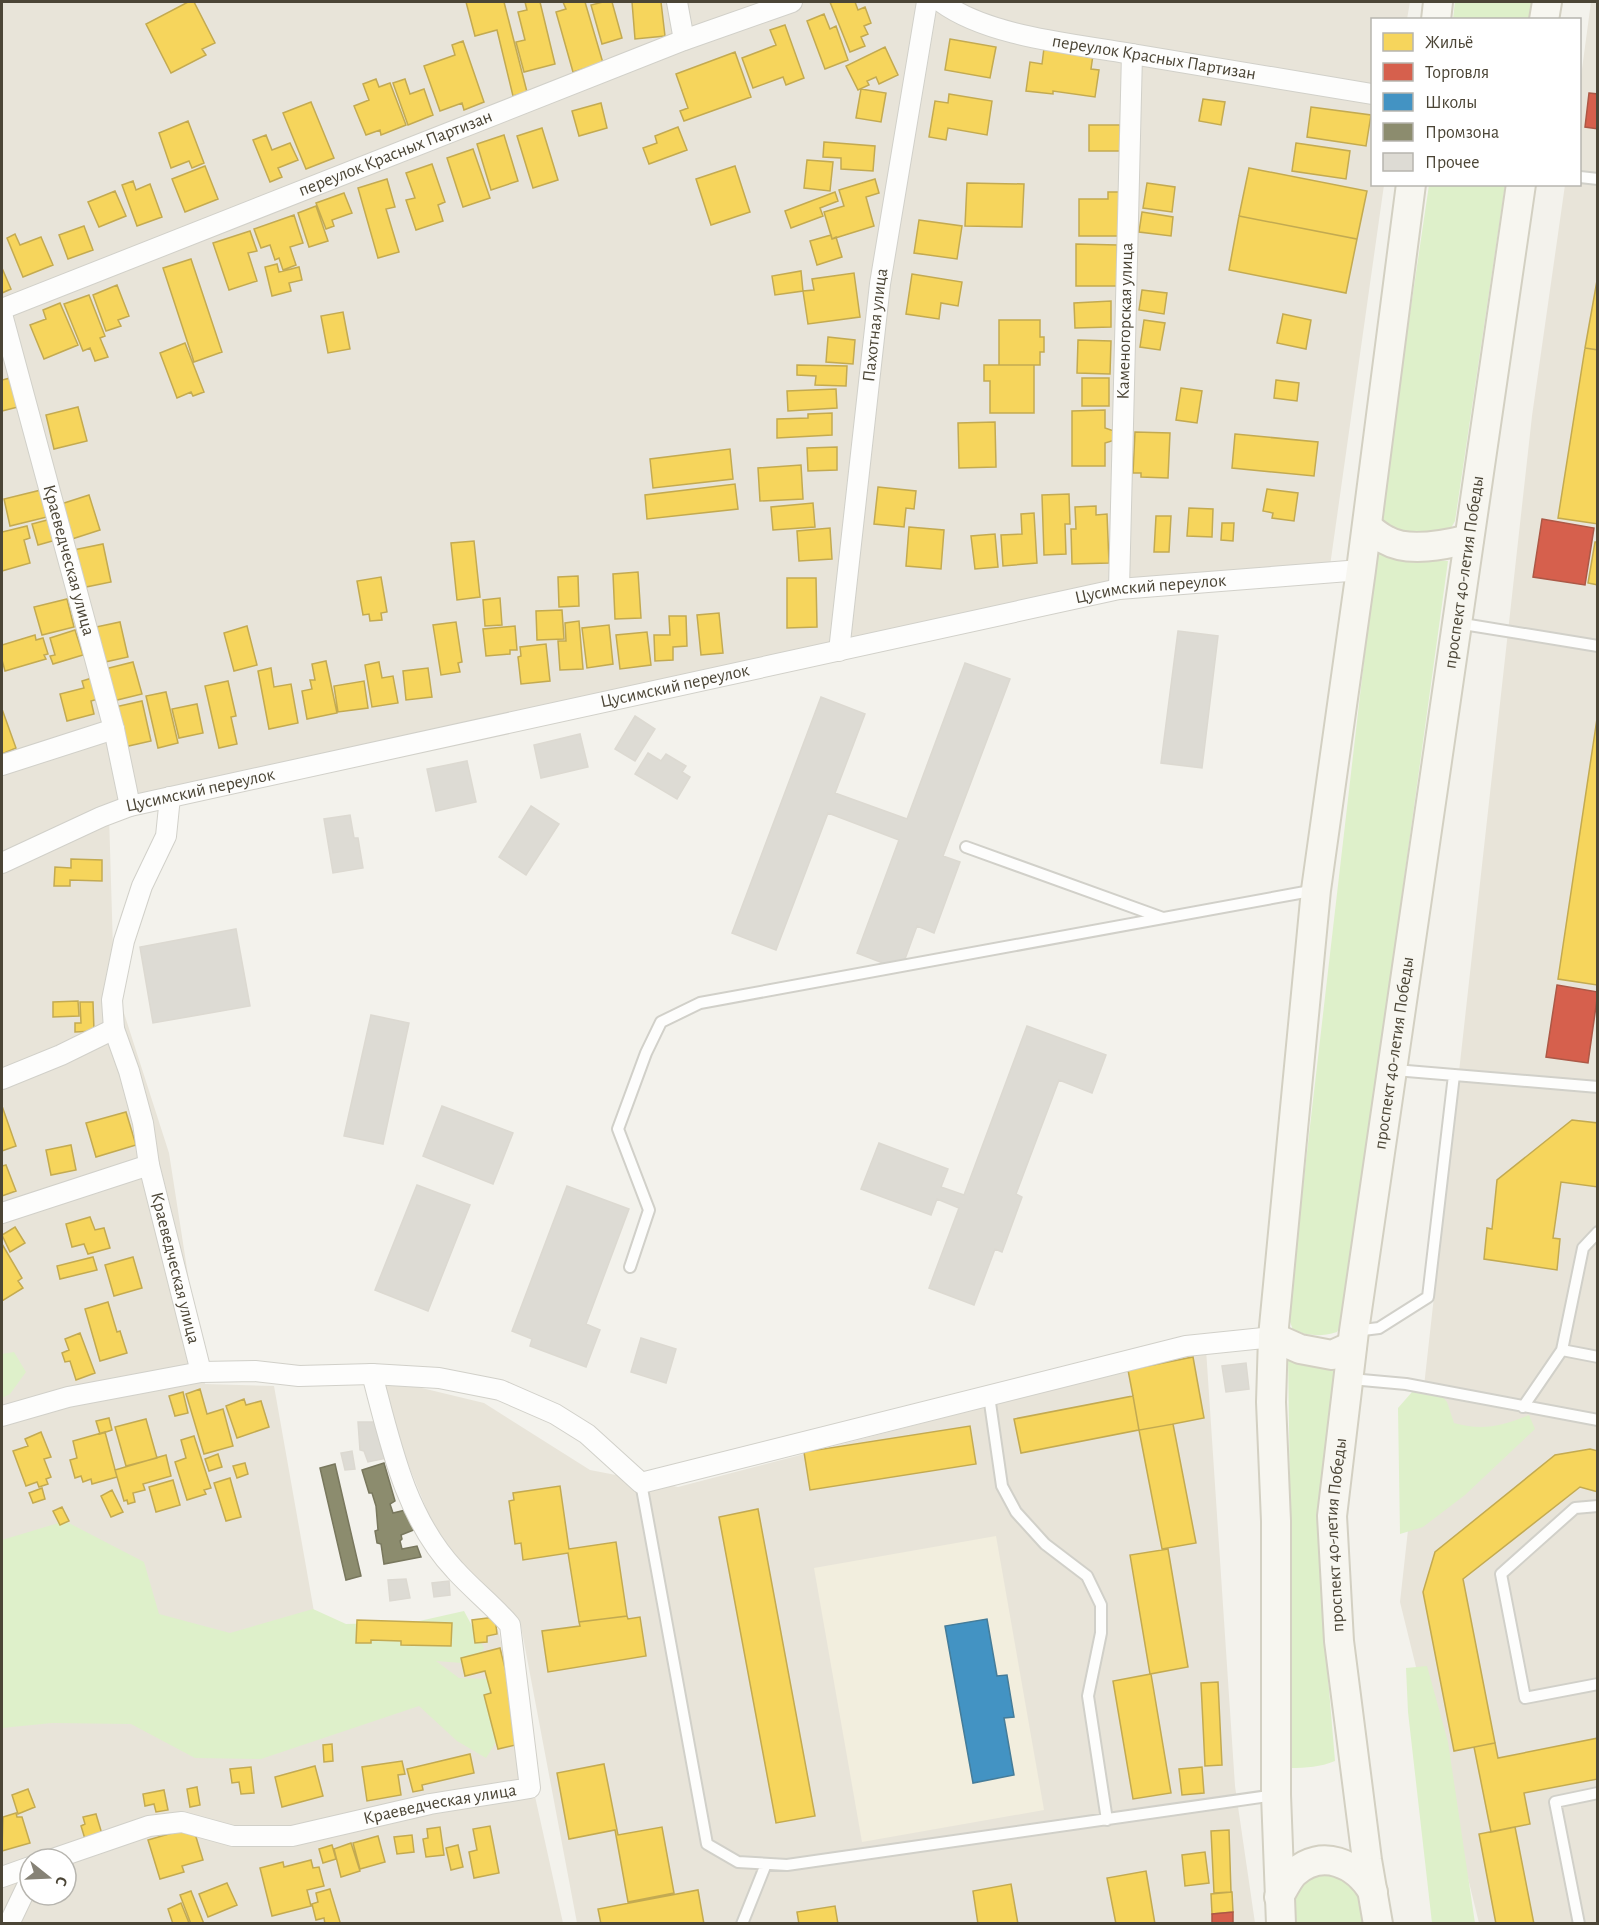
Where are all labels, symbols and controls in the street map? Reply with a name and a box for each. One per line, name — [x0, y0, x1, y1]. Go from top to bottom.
legend — [1371, 18, 1581, 186]
street label: переулок Красных Партизан — [1051, 32, 1257, 84]
text: Жильё — [1425, 34, 1473, 52]
text: Торговля — [1425, 64, 1489, 82]
text: Школы — [1425, 94, 1477, 112]
street label: переулок Красных Партизан — [296, 108, 495, 200]
text: Промзона — [1425, 124, 1499, 142]
text: Прочее — [1425, 154, 1480, 172]
street label: Каменогорская улица — [1115, 242, 1136, 400]
street label: Пахотная улица — [860, 267, 892, 383]
street label: проспект 40-летия Победы — [1442, 474, 1487, 670]
street label: Краеведческая улица — [39, 483, 97, 638]
street label: Цусимский переулок — [1073, 572, 1227, 607]
street label: Цусимский переулок — [599, 661, 752, 712]
street label: Цусимский переулок — [124, 765, 277, 816]
street label: проспект 40-летия Победы — [1372, 955, 1417, 1151]
street label: Краеведческая улица — [147, 1190, 203, 1346]
street label: проспект 40-летия Победы — [1323, 1437, 1350, 1633]
street label: Краеведческая улица — [362, 1781, 518, 1828]
north arrow — [18, 1847, 78, 1907]
text: С — [52, 1875, 70, 1888]

